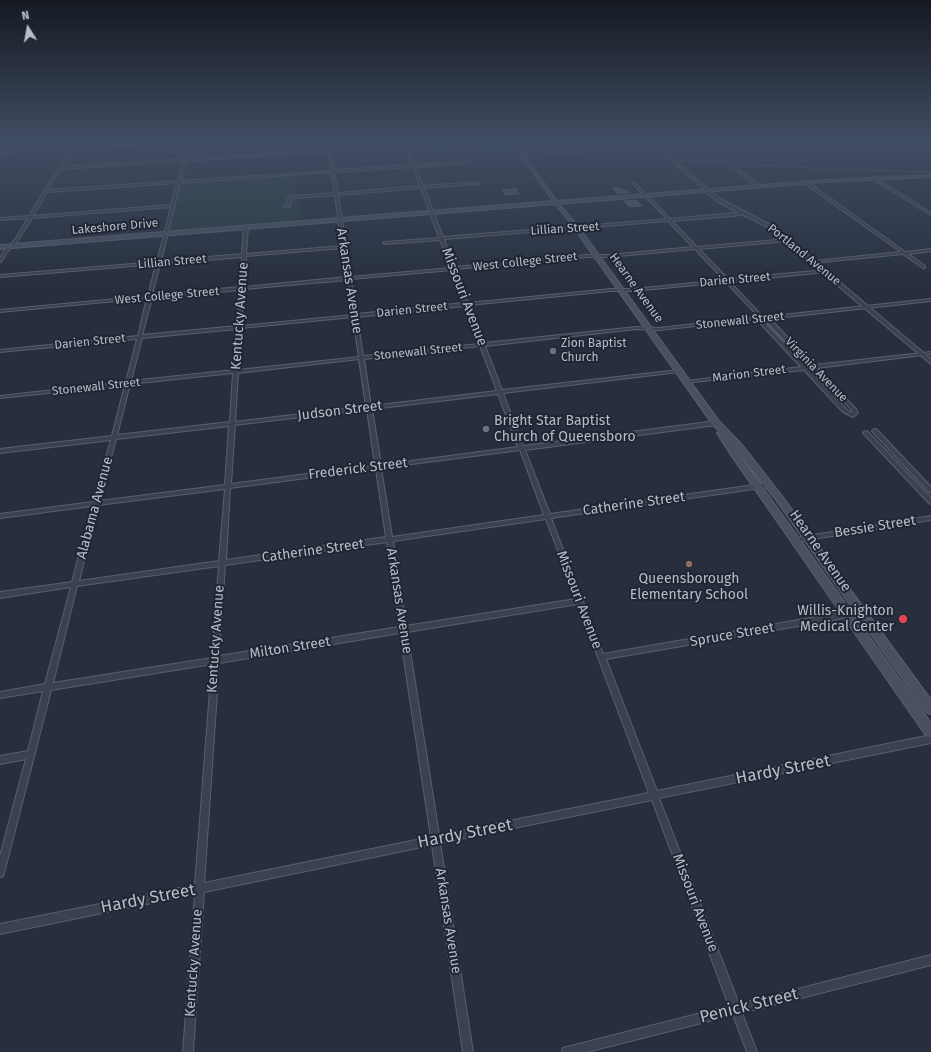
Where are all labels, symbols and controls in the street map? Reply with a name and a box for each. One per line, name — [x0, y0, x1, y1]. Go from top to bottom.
north arrow — [8, 8, 48, 48]
text: N — [21, 9, 30, 23]
street label: Lakeshore Drive — [71, 216, 159, 238]
street label: Lillian Street — [530, 219, 600, 239]
street label: Portland Avenue — [765, 221, 843, 289]
street label: Arkansas Avenue — [332, 227, 366, 335]
street label: Missouri Avenue — [438, 246, 490, 348]
street label: West College Street — [472, 249, 578, 275]
street label: Hearne Avenue — [606, 250, 666, 326]
street label: Lillian Street — [137, 252, 207, 272]
street label: Kentucky Avenue — [228, 262, 252, 370]
street label: Darien Street — [699, 270, 771, 290]
street label: West College Street — [114, 284, 220, 308]
street label: Darien Street — [376, 299, 448, 321]
street label: Stonewall Street — [695, 309, 785, 333]
street label: Darien Street — [54, 331, 126, 353]
street label: Virginia Avenue — [782, 335, 850, 405]
place label: Zion Baptist Church — [561, 337, 626, 365]
street label: Stonewall Street — [373, 340, 463, 364]
marker: Zion Baptist Church — [548, 346, 558, 356]
street label: Marion Street — [712, 362, 786, 386]
street label: Stonewall Street — [51, 375, 141, 399]
street label: Judson Street — [297, 397, 383, 425]
place label: Bright Star Baptist Church of Queensboro — [494, 413, 636, 446]
marker: Bright Star Baptist Church of Queensboro — [481, 424, 491, 434]
street label: Alabama Avenue — [73, 455, 117, 561]
street label: Frederick Street — [307, 455, 409, 483]
street label: Catherine Street — [582, 489, 686, 519]
street label: Hearne Avenue — [786, 507, 854, 595]
street label: Bessie Street — [833, 512, 917, 542]
street label: Catherine Street — [261, 536, 365, 566]
street label: Arkansas Avenue — [382, 547, 416, 655]
street label: Missouri Avenue — [553, 549, 605, 651]
marker: Queensborough Elementary School — [684, 559, 694, 569]
place label: Queensborough Elementary School — [630, 571, 748, 604]
street label: Kentucky Avenue — [204, 585, 228, 693]
place label: Willis-Knighton Medical Center — [797, 603, 894, 636]
marker: Willis-Knighton Medical Center — [897, 613, 909, 625]
street label: Spruce Street — [689, 619, 775, 651]
street label: Milton Street — [248, 633, 332, 663]
street label: Hardy Street — [734, 751, 832, 789]
street label: Hardy Street — [416, 815, 514, 853]
street label: Missouri Avenue — [669, 852, 721, 954]
street label: Arkansas Avenue — [431, 867, 465, 975]
street label: Hardy Street — [99, 880, 197, 918]
street label: Kentucky Avenue — [182, 909, 206, 1017]
street label: Penick Street — [698, 984, 800, 1028]

